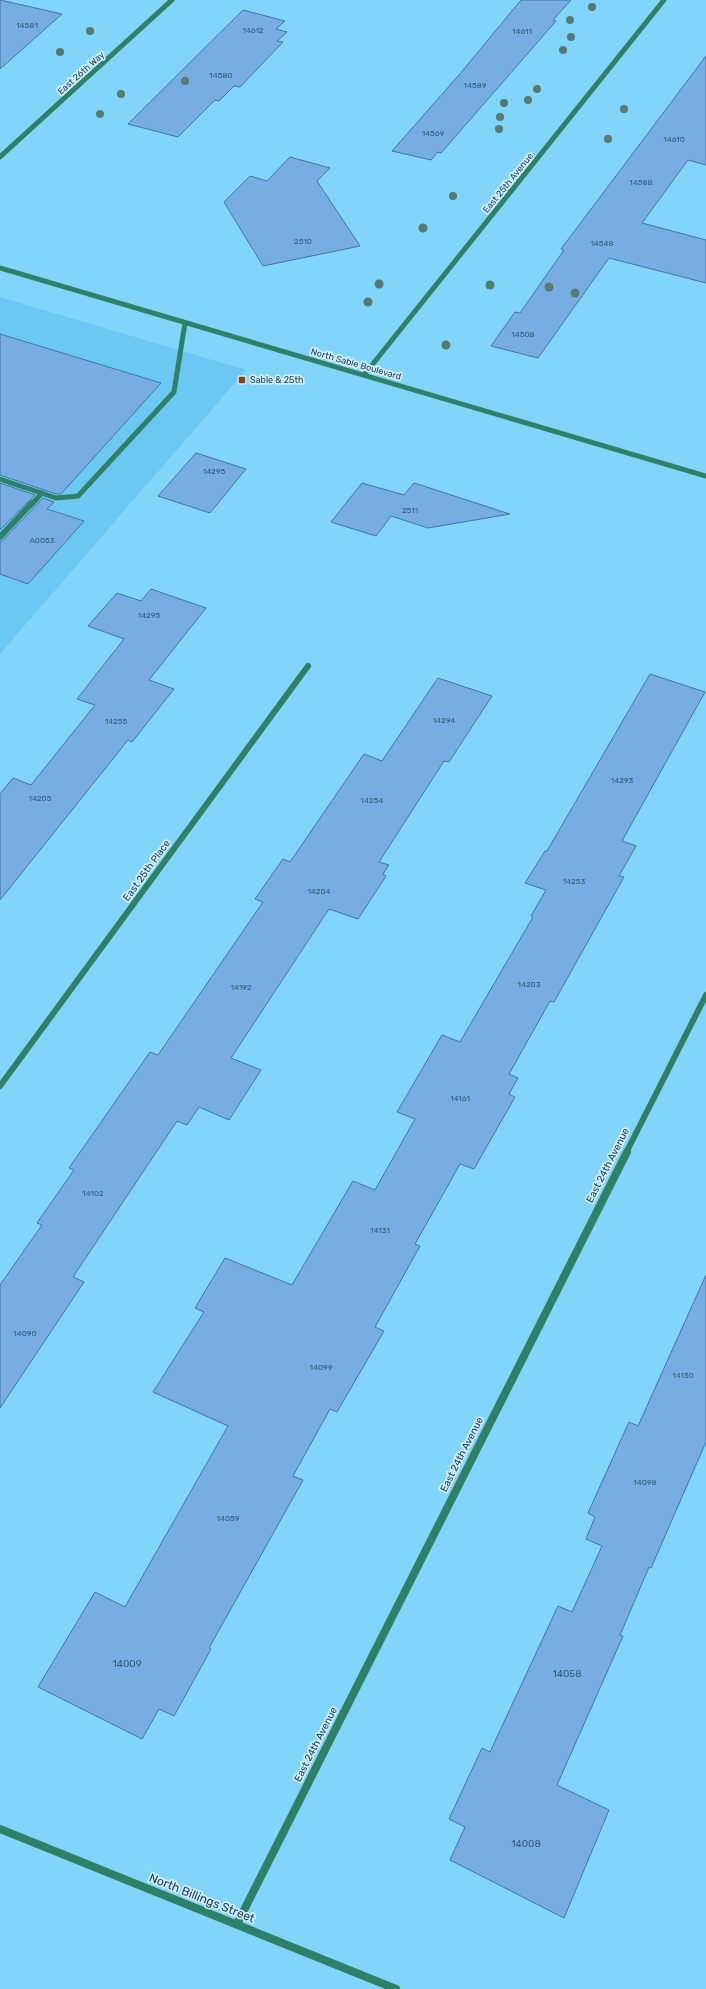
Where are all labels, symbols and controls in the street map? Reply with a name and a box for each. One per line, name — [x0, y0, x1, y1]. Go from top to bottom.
house number: 14581 — [16, 21, 38, 30]
house number: 14612 — [242, 26, 264, 35]
house number: 14611 — [512, 27, 532, 36]
street label: East 26th Way — [56, 49, 106, 97]
house number: 14580 — [209, 71, 233, 80]
house number: 14589 — [464, 81, 487, 90]
house number: 14569 — [422, 129, 445, 138]
house number: 14610 — [663, 135, 685, 144]
street label: East 25th Avenue — [481, 151, 535, 215]
house number: 14588 — [629, 178, 653, 187]
house number: 2510 — [294, 237, 312, 246]
house number: 14548 — [590, 239, 614, 248]
house number: 14508 — [511, 330, 535, 339]
street label: North Sable Boulevard — [310, 346, 402, 382]
marker: Sable & 25th — [237, 375, 247, 385]
place label: Sable & 25th — [250, 375, 303, 385]
house number: 14295 — [203, 467, 226, 476]
house number: 2511 — [402, 506, 418, 515]
house number: A0053 — [29, 536, 55, 545]
house number: 14295 — [138, 611, 161, 620]
house number: 14294 — [433, 716, 455, 725]
house number: 14255 — [105, 717, 128, 726]
house number: 14293 — [611, 776, 633, 785]
house number: 14205 — [29, 794, 52, 803]
house number: 14254 — [361, 796, 383, 805]
street label: East 25th Place — [121, 837, 173, 904]
house number: 14253 — [563, 877, 586, 886]
house number: 14204 — [307, 887, 331, 896]
house number: 14203 — [518, 980, 541, 989]
house number: 14192 — [230, 983, 252, 992]
house number: 14161 — [450, 1094, 470, 1103]
street label: East 24th Avenue — [584, 1126, 632, 1205]
house number: 14102 — [82, 1189, 104, 1198]
house number: 14131 — [370, 1226, 390, 1235]
house number: 14090 — [13, 1329, 37, 1338]
house number: 14099 — [310, 1363, 333, 1372]
house number: 14130 — [672, 1371, 694, 1380]
street label: East 24th Avenue — [438, 1415, 486, 1494]
house number: 14098 — [633, 1478, 657, 1487]
house number: 14059 — [217, 1514, 240, 1523]
house number: 14009 — [112, 1658, 142, 1670]
house number: 14058 — [552, 1668, 582, 1680]
street label: East 24th Avenue — [292, 1705, 340, 1784]
house number: 14008 — [511, 1838, 541, 1850]
street label: North Billings Street — [147, 1870, 257, 1926]

